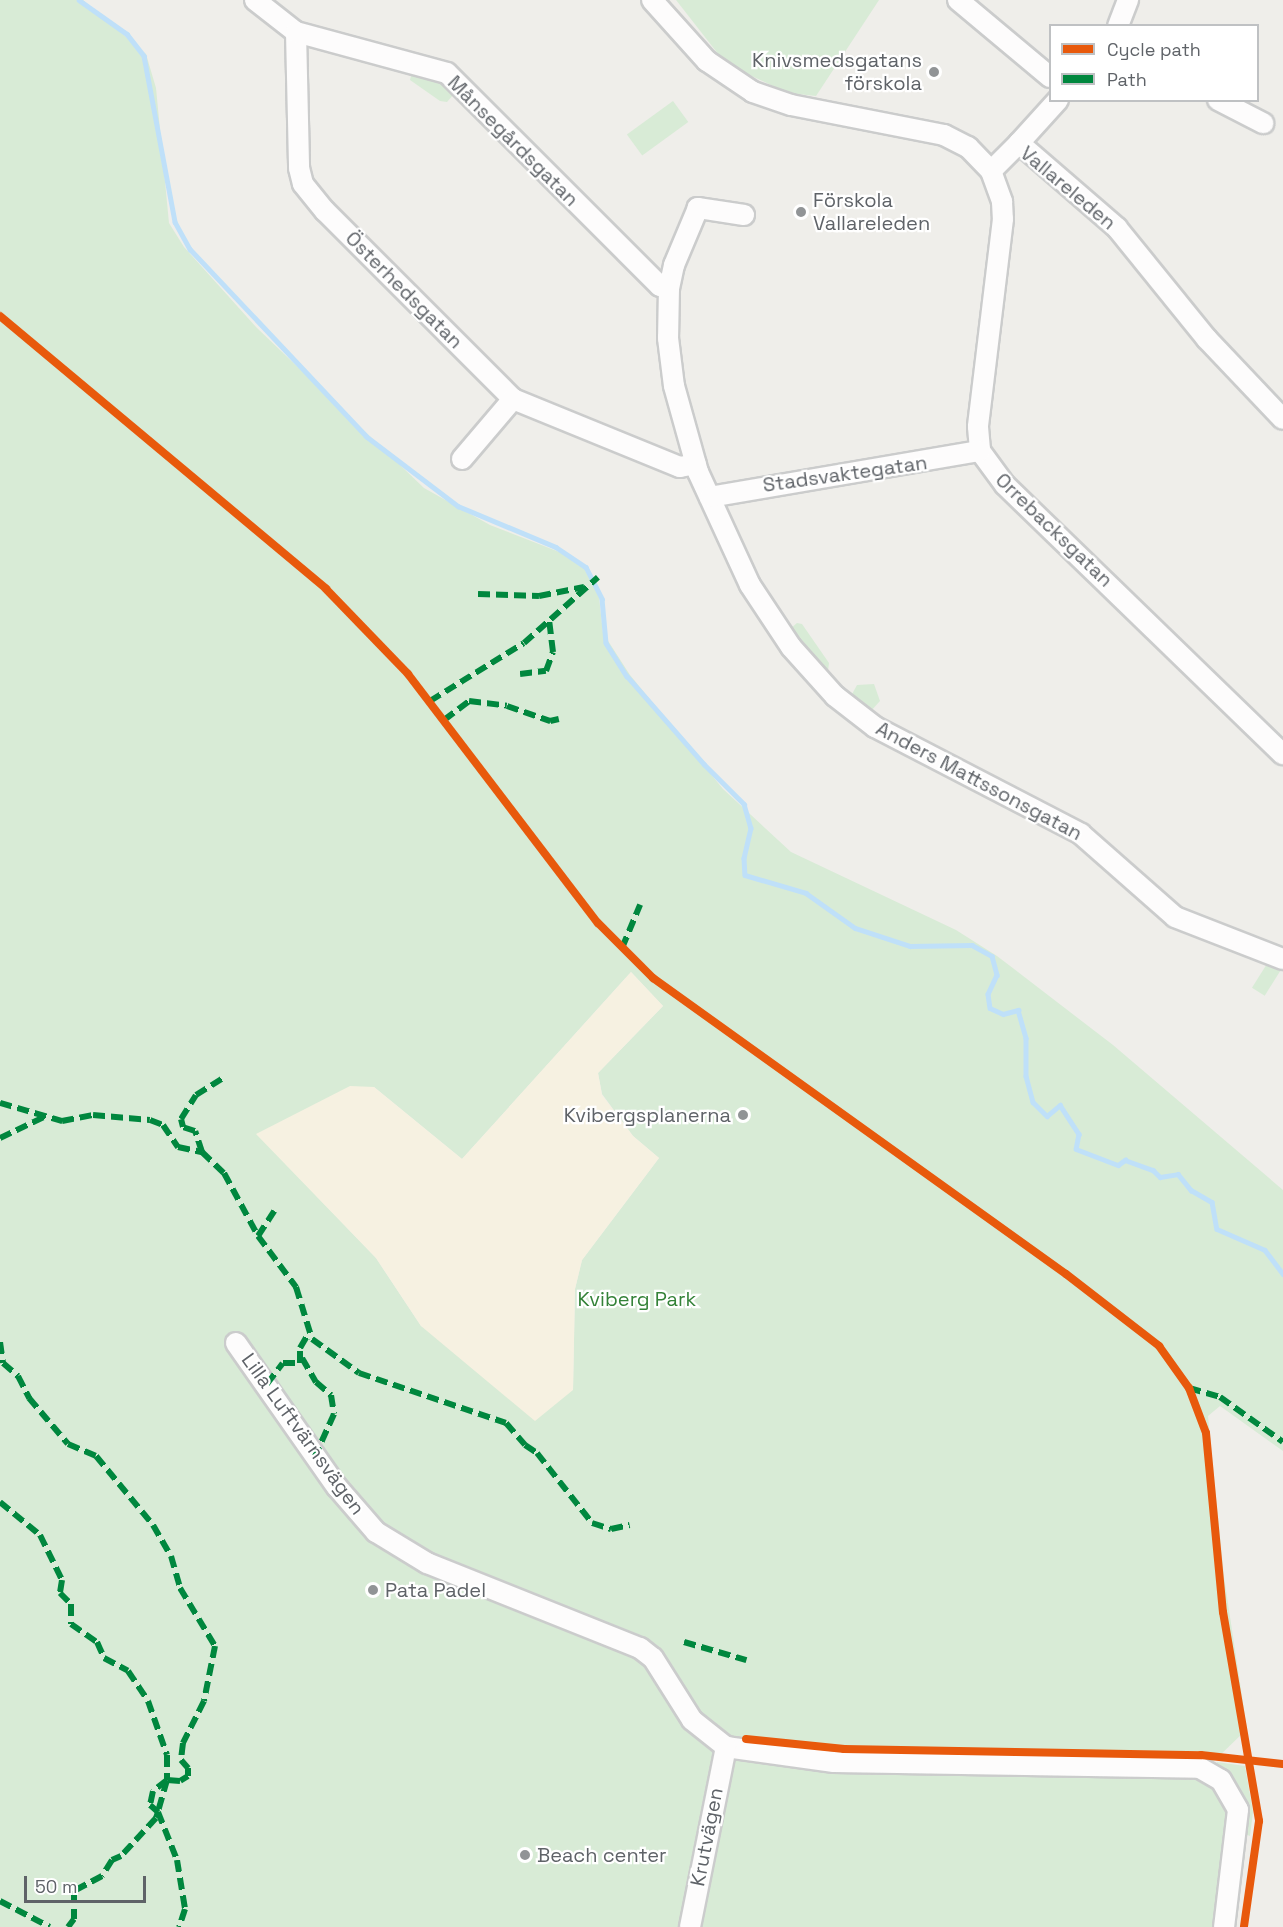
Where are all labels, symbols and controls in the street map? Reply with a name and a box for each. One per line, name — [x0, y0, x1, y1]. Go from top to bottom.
legend — [1049, 24, 1259, 102]
text: Cycle path — [1107, 38, 1201, 61]
place label: Knivsmedsgatans förskola — [752, 48, 922, 95]
marker: Knivsmedsgatans förskola — [927, 65, 941, 79]
text: Path — [1107, 68, 1147, 91]
street label: Månsegårdsgatan — [443, 71, 583, 211]
street label: Vallareleden — [1015, 141, 1121, 235]
place label: Förskola Vallareleden — [813, 189, 930, 236]
marker: Förskola Vallareleden — [794, 205, 808, 219]
street label: Österhedsgatan — [340, 226, 468, 354]
street label: Stadsvaktegatan — [761, 451, 929, 497]
street label: Orrebacksgatan — [990, 468, 1118, 592]
street label: Anders Mattssonsgatan — [872, 716, 1086, 846]
place label: Kvibergsplanerna — [564, 1103, 731, 1127]
marker: Kvibergsplanerna — [736, 1108, 750, 1122]
park label: Kviberg Park — [578, 1287, 696, 1311]
street label: Lilla Luftvärnsvägen — [236, 1349, 370, 1519]
place label: Pata Padel — [385, 1578, 486, 1602]
marker: Pata Padel — [366, 1583, 380, 1597]
street label: Krutvägen — [686, 1786, 728, 1888]
place label: Beach center — [537, 1843, 667, 1867]
marker: Beach center — [518, 1848, 532, 1862]
scale bar — [27, 1864, 148, 1902]
text: 50 m — [35, 1875, 77, 1898]

